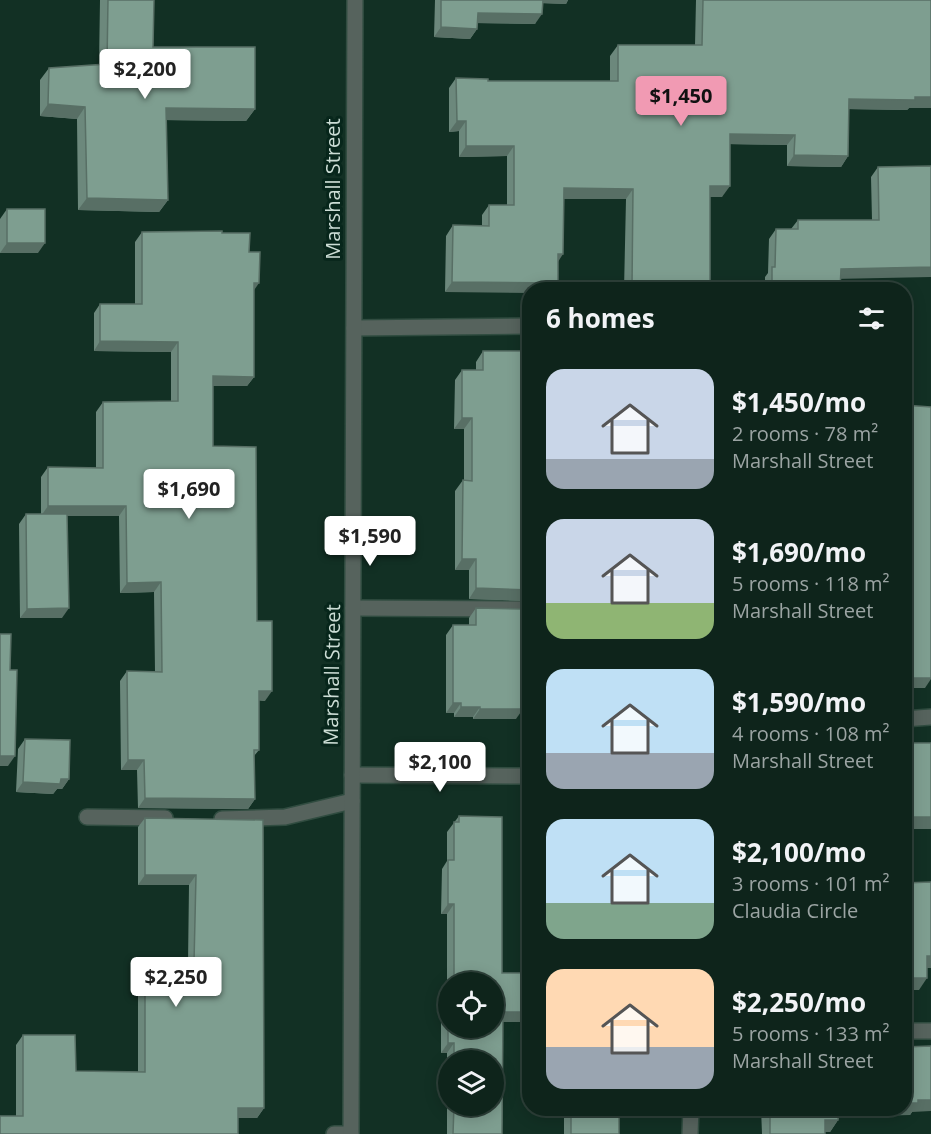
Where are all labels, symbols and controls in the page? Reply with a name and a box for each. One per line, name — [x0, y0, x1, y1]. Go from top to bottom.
pin: $2,200 — [96, 49, 194, 100]
text: $2,200 — [114, 55, 176, 82]
pin: $1,450 — [632, 76, 730, 127]
text: $1,450 — [650, 82, 712, 109]
street label: Marshall Street — [319, 118, 346, 260]
text: 6 homes — [546, 300, 655, 336]
icon: filters — [855, 302, 888, 335]
text: $1,450/mo — [732, 384, 866, 420]
icon: home — [594, 393, 666, 465]
text: 2 rooms · 78 m² — [732, 420, 878, 447]
text: Marshall Street — [732, 447, 873, 474]
pin: $1,690 — [140, 469, 238, 520]
text: $1,690 — [158, 475, 220, 502]
pin: $1,590 — [321, 516, 419, 567]
text: $1,590 — [339, 522, 401, 549]
text: $1,690/mo — [732, 534, 866, 570]
icon: home — [594, 543, 666, 615]
text: 5 rooms · 118 m² — [732, 570, 890, 597]
text: Marshall Street — [732, 597, 873, 624]
street label: Marshall Street — [317, 604, 346, 746]
text: $1,590/mo — [732, 684, 866, 720]
icon: home — [594, 693, 666, 765]
text: 4 rooms · 108 m² — [732, 720, 890, 747]
pin: $2,100 — [391, 742, 489, 793]
text: Marshall Street — [732, 747, 873, 774]
text: $2,100 — [409, 748, 471, 775]
text: $2,100/mo — [732, 834, 866, 870]
icon: home — [594, 843, 666, 915]
text: 3 rooms · 101 m² — [732, 870, 890, 897]
text: Claudia Circle — [732, 897, 858, 924]
pin: $2,250 — [127, 957, 225, 1008]
text: $2,250 — [145, 963, 207, 990]
map controls — [438, 972, 504, 1116]
button: locate — [438, 972, 504, 1038]
text: $2,250/mo — [732, 984, 866, 1020]
icon: home — [594, 993, 666, 1065]
text: 5 rooms · 133 m² — [732, 1020, 890, 1047]
text: Marshall Street — [732, 1047, 873, 1074]
button: layers — [438, 1050, 504, 1116]

